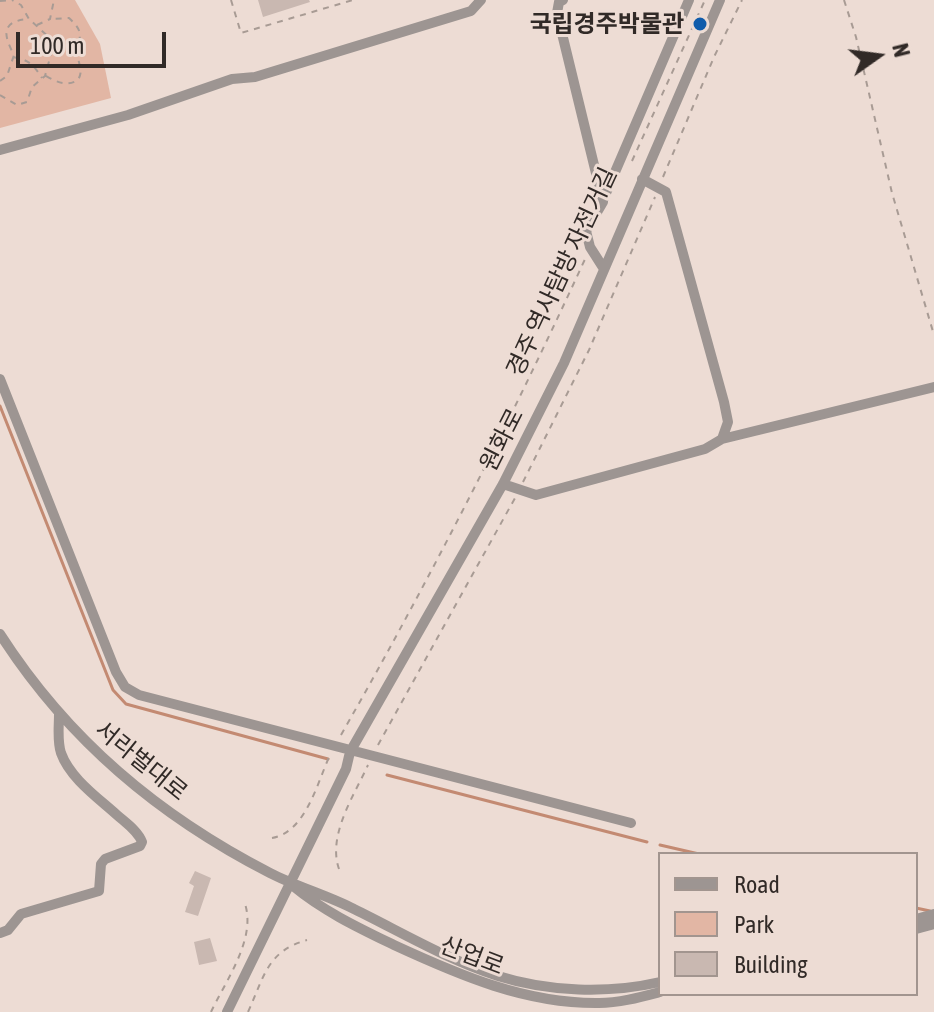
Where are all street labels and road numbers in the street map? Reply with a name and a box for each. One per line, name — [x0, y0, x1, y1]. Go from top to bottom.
street label: 경주 역사탐방 자전거길 — [501, 163, 623, 381]
street label: 원화로 — [474, 404, 530, 476]
street label: 서라벌대로 — [89, 715, 193, 807]
street label: 산업로 — [436, 931, 508, 981]

